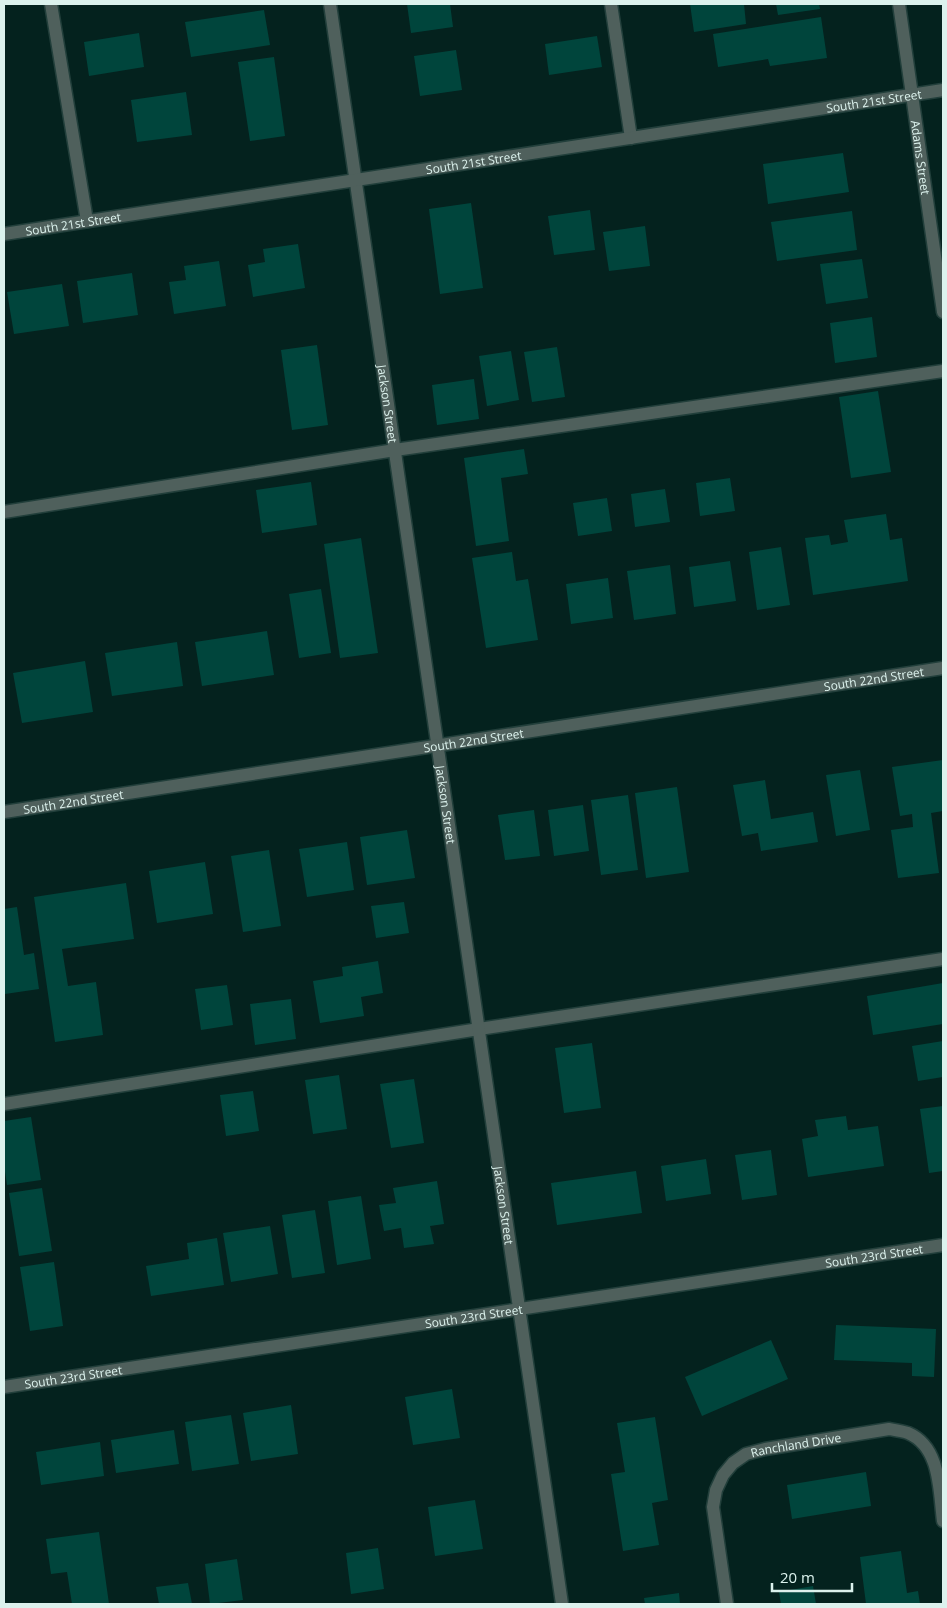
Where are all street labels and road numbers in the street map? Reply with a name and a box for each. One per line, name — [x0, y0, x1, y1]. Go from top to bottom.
street label: South 21st Street — [825, 85, 923, 116]
street label: Adams Street — [907, 119, 935, 196]
street label: South 21st Street — [425, 146, 522, 178]
street label: South 21st Street — [24, 208, 122, 239]
street label: Jackson Street — [374, 363, 402, 444]
street label: South 22nd Street — [823, 663, 925, 695]
street label: South 22nd Street — [422, 724, 525, 756]
street label: Jackson Street — [432, 763, 460, 845]
street label: South 22nd Street — [22, 785, 124, 817]
street label: Jackson Street — [490, 1164, 518, 1246]
street label: South 23rd Street — [824, 1240, 924, 1271]
street label: South 23rd Street — [424, 1300, 524, 1332]
street label: South 23rd Street — [23, 1361, 123, 1392]
street label: Ranchland Drive — [749, 1428, 842, 1461]

